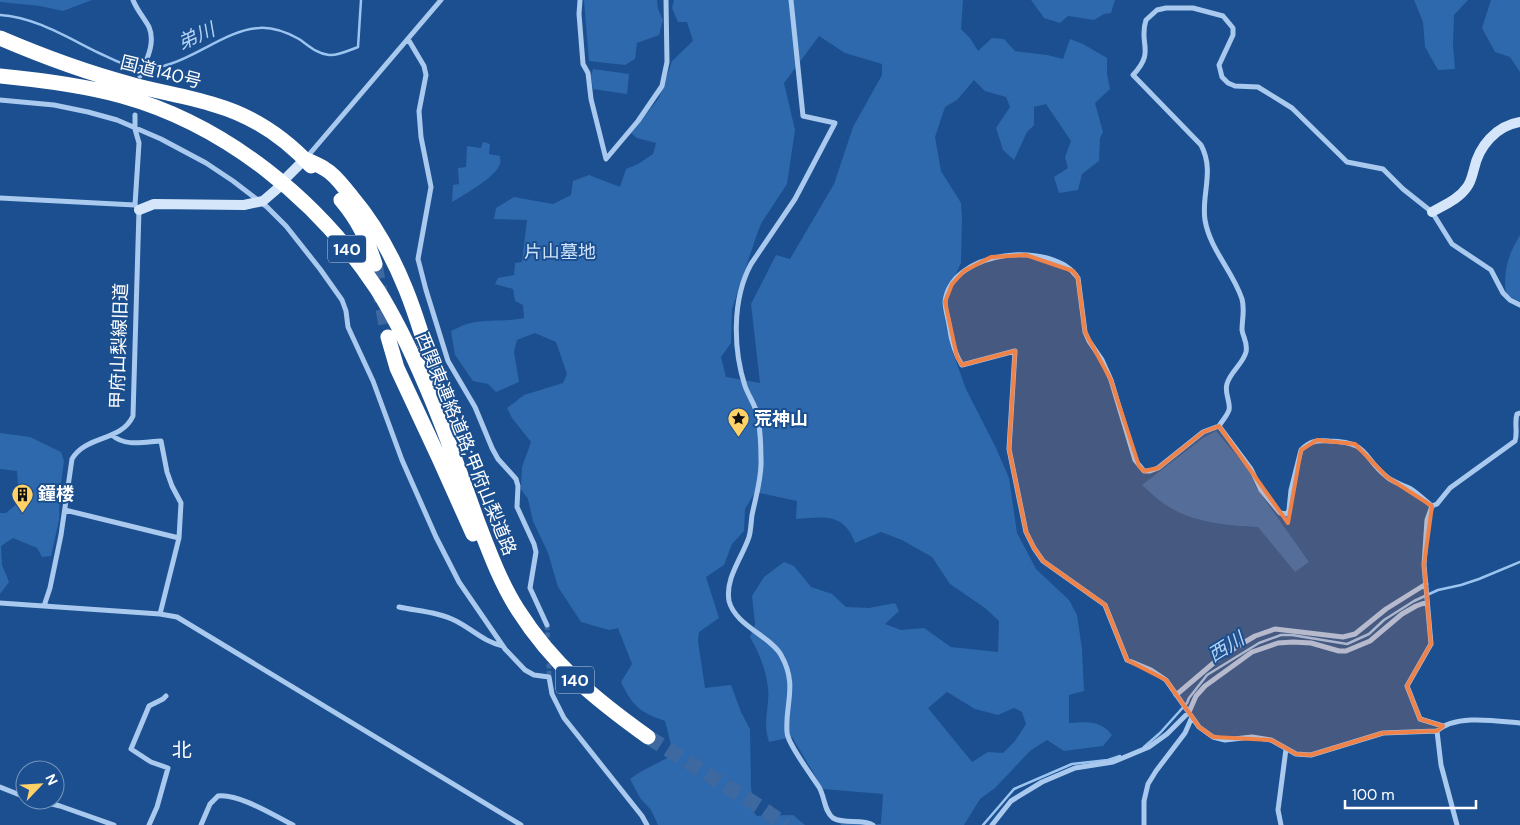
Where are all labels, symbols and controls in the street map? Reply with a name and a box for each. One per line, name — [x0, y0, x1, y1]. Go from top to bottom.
water label: 弟川 — [174, 16, 220, 55]
street label: 国道140号 — [118, 50, 204, 94]
road number: 140 — [328, 235, 366, 262]
park label: 片山墓地 — [524, 240, 596, 264]
street label: 甲府山梨線旧道 — [105, 283, 133, 409]
street label: 西関東連絡道路;甲府山梨道路 — [410, 329, 522, 559]
place icon: 荒神山 — [726, 407, 750, 438]
place label: 荒神山 — [754, 407, 808, 431]
building icon: 鐘楼 — [10, 482, 34, 513]
place label: 鐘楼 — [37, 482, 74, 506]
water label: 西川 — [1203, 625, 1250, 668]
road number: 140 — [556, 666, 594, 694]
district label: 北 — [172, 737, 192, 763]
north arrow — [15, 760, 65, 810]
text: N — [41, 771, 62, 788]
scale bar — [1345, 778, 1476, 810]
text: 100 m — [1352, 785, 1395, 805]

